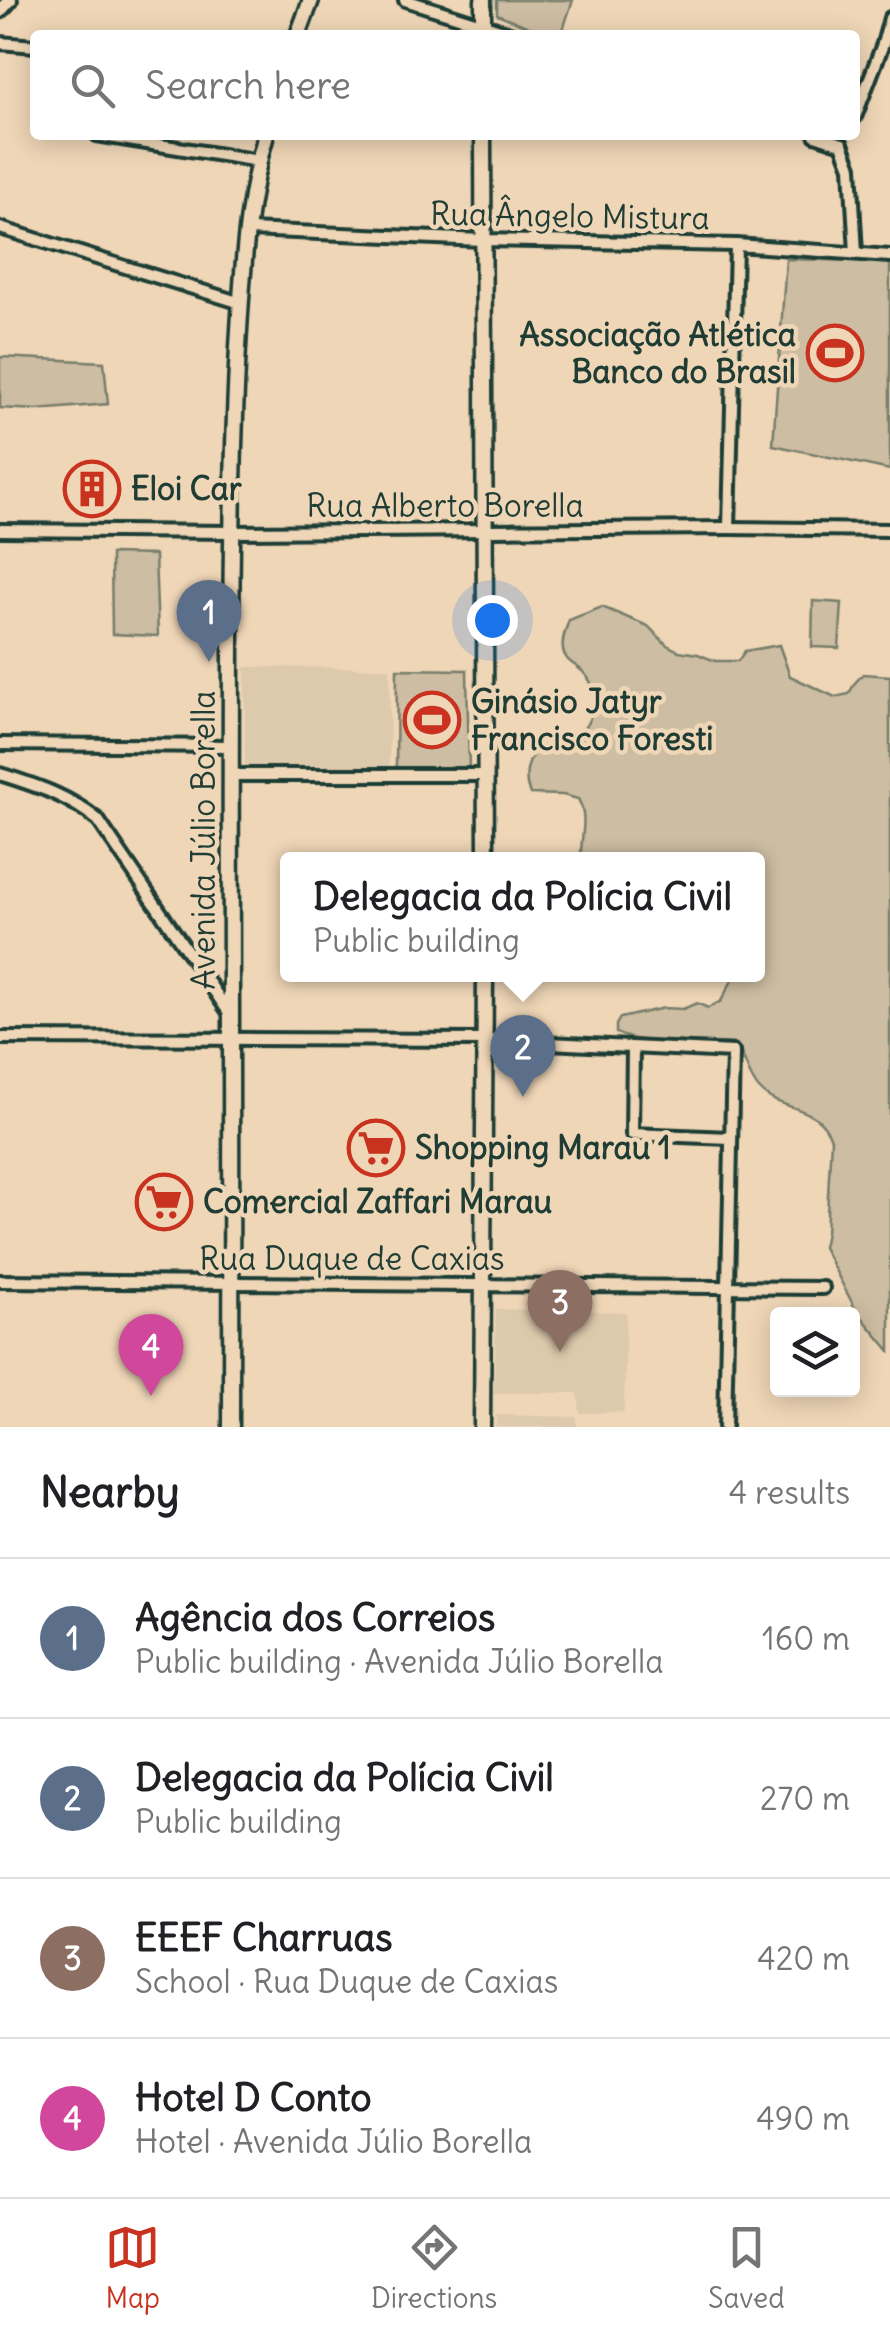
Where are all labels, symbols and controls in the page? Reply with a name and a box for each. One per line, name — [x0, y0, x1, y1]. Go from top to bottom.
search box — [30, 30, 860, 140]
icon: search — [65, 58, 120, 113]
text: Search here — [145, 62, 351, 109]
street label: Rua Ângelo Mistura — [430, 192, 710, 238]
place label: Associação Atlética Banco do Brasil — [519, 314, 796, 392]
sports icon: Associação Atlética Banco do Brasil — [805, 323, 865, 383]
building icon: Eloi Car — [62, 459, 122, 519]
place label: Eloi Car — [131, 468, 243, 509]
street label: Rua Alberto Borella — [306, 485, 584, 526]
pin: 1 — [176, 580, 242, 662]
your location — [467, 595, 518, 646]
place label: Ginásio Jatyr Francisco Foresti — [471, 681, 713, 759]
street label: Avenida Júlio Borella — [183, 690, 224, 990]
sports icon: Ginásio Jatyr Francisco Foresti — [402, 690, 462, 750]
popup — [280, 852, 765, 982]
text: Delegacia da Polícia Civil — [313, 873, 732, 920]
text: Public building — [313, 920, 520, 961]
pin: 2 — [490, 1014, 556, 1097]
supermarket icon: Shopping Marau 1 — [346, 1118, 406, 1178]
place label: Shopping Marau 1 — [415, 1127, 671, 1168]
supermarket icon: Comercial Zaffari Marau — [134, 1172, 194, 1232]
place label: Comercial Zaffari Marau — [203, 1181, 553, 1222]
street label: Rua Duque de Caxias — [199, 1238, 505, 1279]
pin: 3 — [528, 1270, 592, 1352]
map controls — [770, 1307, 860, 1397]
button: layers — [770, 1307, 860, 1397]
pin: 4 — [118, 1314, 184, 1396]
text: Nearby — [40, 1466, 179, 1518]
text: 4 results — [729, 1472, 850, 1513]
text: Agência dos Correios — [135, 1594, 495, 1641]
text: 1 — [66, 1618, 79, 1659]
text: 160 m — [762, 1618, 850, 1659]
text: Public building · Avenida Júlio Borella — [135, 1641, 663, 1682]
text: Delegacia da Polícia Civil — [135, 1754, 554, 1801]
text: 2 — [64, 1778, 81, 1819]
text: 270 m — [760, 1778, 850, 1819]
text: Public building — [135, 1801, 342, 1842]
text: EEEF Charruas — [135, 1914, 393, 1961]
text: 3 — [63, 1938, 82, 1979]
text: 420 m — [757, 1938, 850, 1979]
text: School · Rua Duque de Caxias — [135, 1961, 558, 2002]
text: Hotel D Conto — [135, 2074, 372, 2121]
text: 4 — [63, 2098, 82, 2139]
text: 490 m — [756, 2098, 850, 2139]
text: Hotel · Avenida Júlio Borella — [135, 2121, 532, 2162]
tab: Map — [105, 2220, 160, 2316]
tab: Directions — [371, 2220, 497, 2316]
tab: Saved — [708, 2220, 785, 2316]

